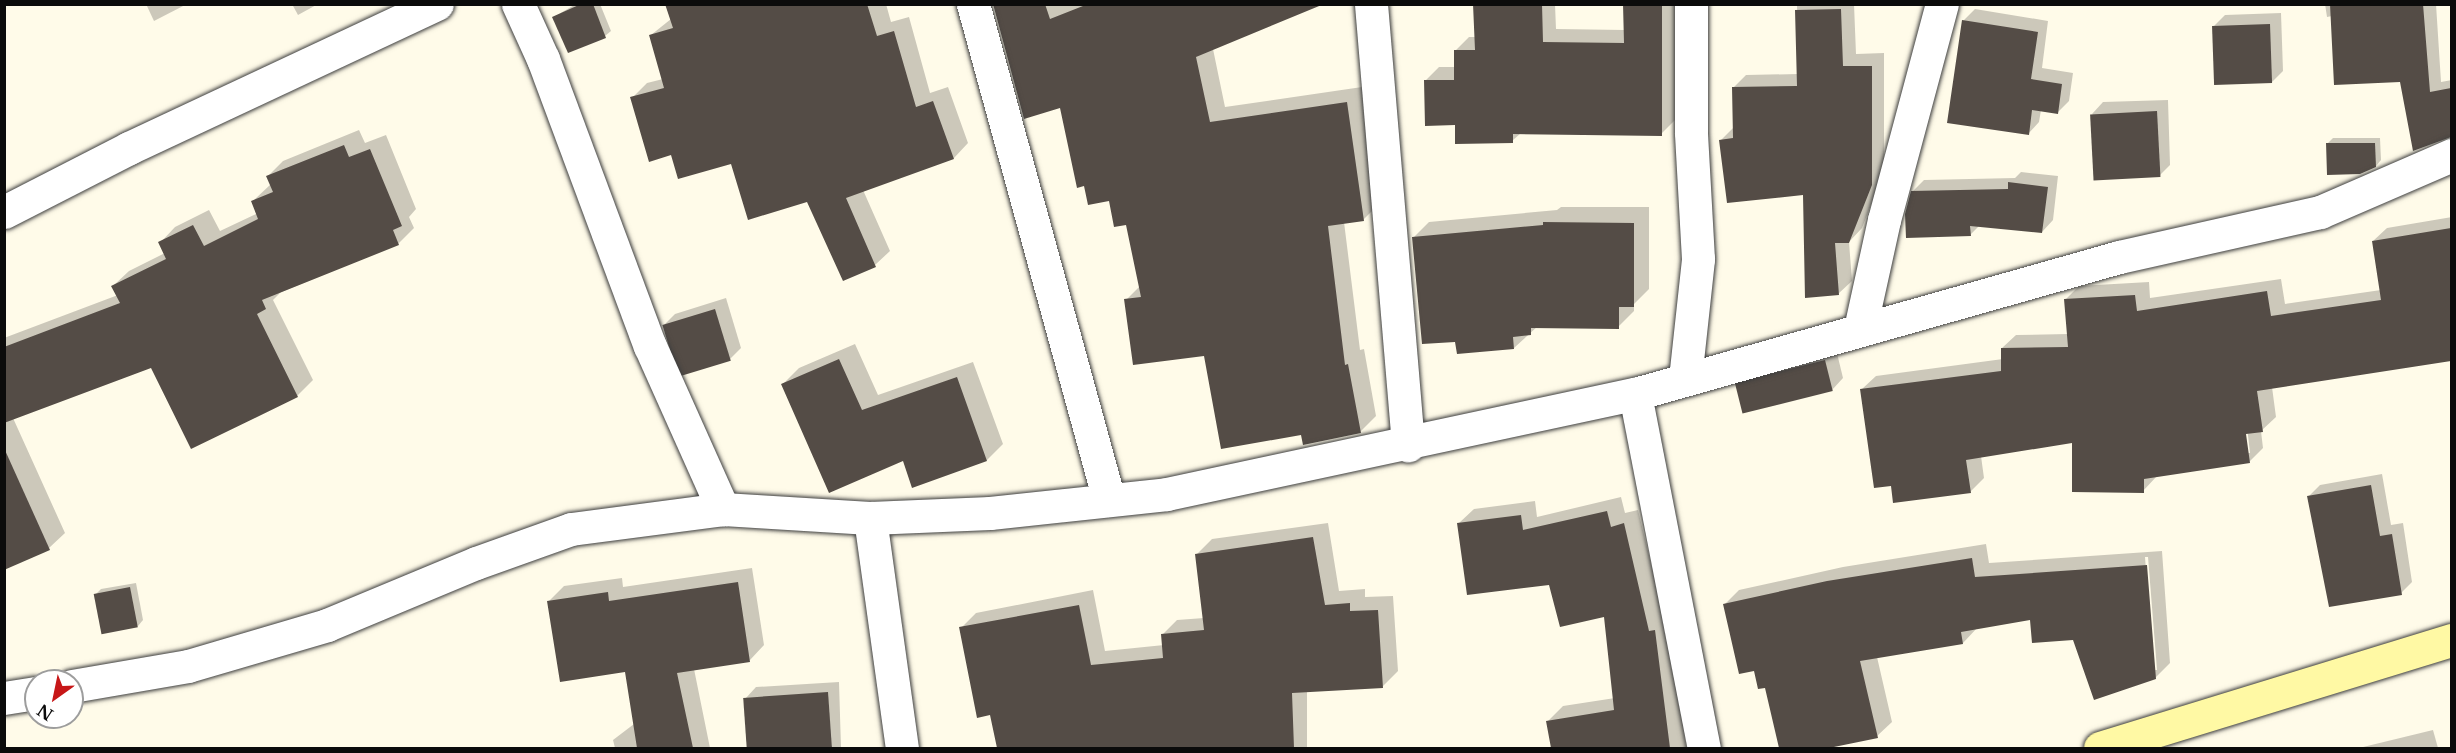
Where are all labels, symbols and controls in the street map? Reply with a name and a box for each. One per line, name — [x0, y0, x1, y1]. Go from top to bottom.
north arrow — [24, 669, 84, 729]
text: N — [34, 700, 57, 725]

